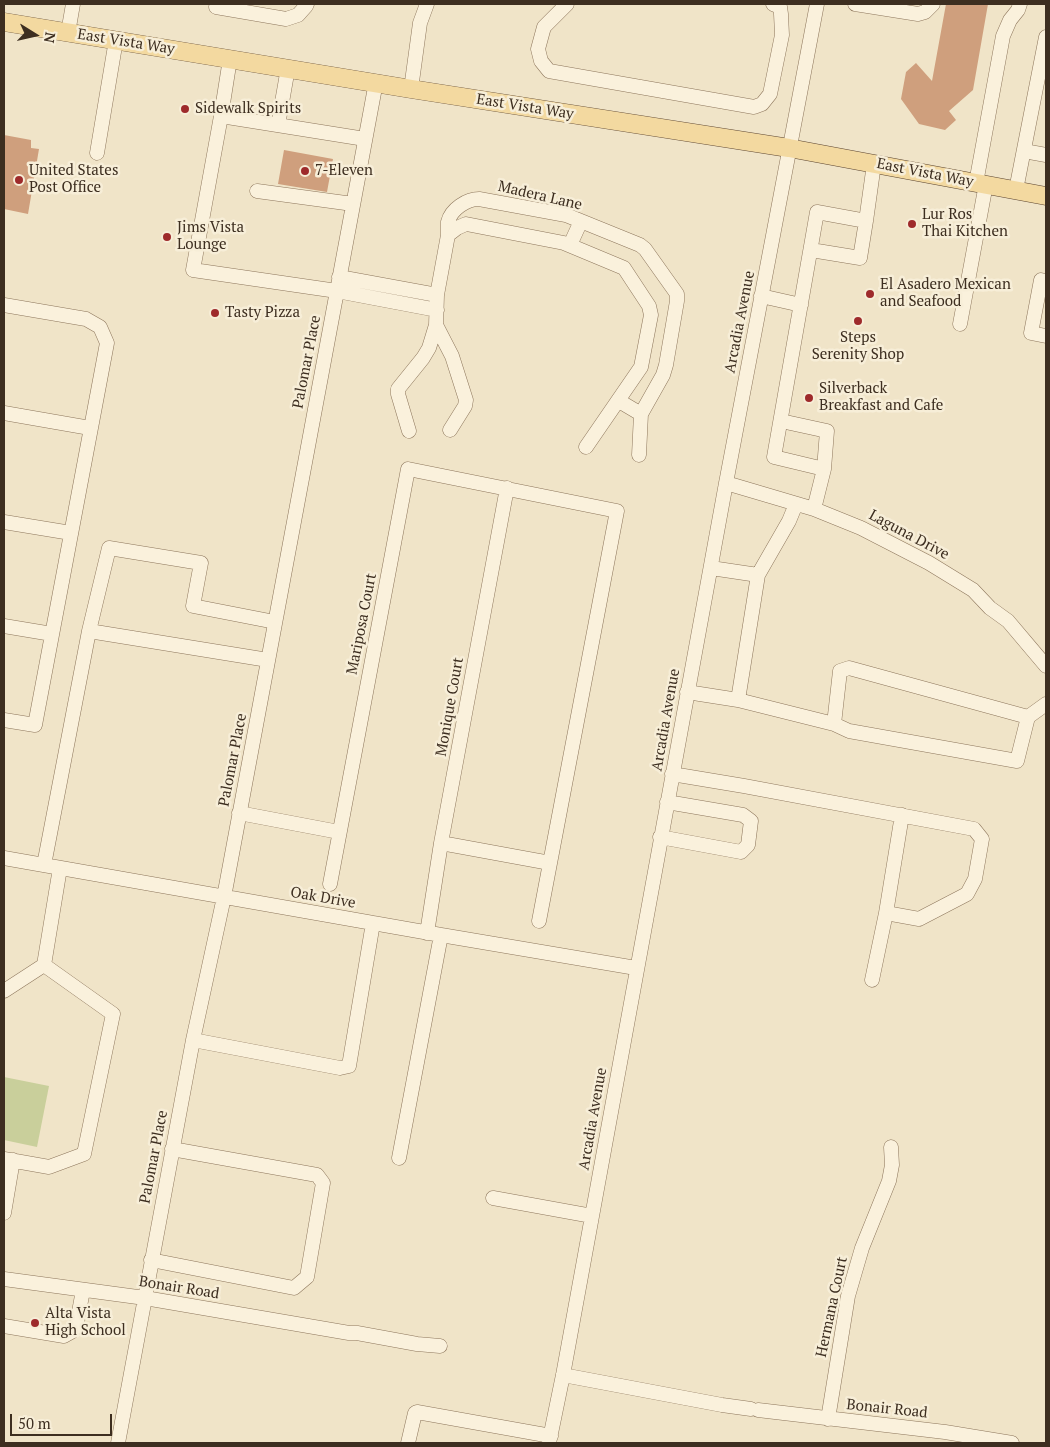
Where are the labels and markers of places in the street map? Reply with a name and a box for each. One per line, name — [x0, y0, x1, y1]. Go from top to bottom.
place label: Sidewalk Spirits — [195, 100, 301, 118]
marker: Sidewalk Spirits — [179, 103, 191, 115]
place label: United States Post Office — [29, 162, 118, 197]
place label: 7-Eleven — [315, 162, 373, 180]
marker: 7-Eleven — [299, 165, 311, 177]
marker: United States Post Office — [13, 174, 25, 186]
place label: Lur Ros Thai Kitchen — [922, 206, 1008, 241]
marker: Lur Ros Thai Kitchen — [906, 218, 918, 230]
place label: Jims Vista Lounge — [177, 219, 244, 254]
marker: Jims Vista Lounge — [161, 231, 173, 243]
place label: El Asadero Mexican and Seafood — [880, 276, 1011, 311]
marker: El Asadero Mexican and Seafood — [864, 288, 876, 300]
place label: Tasty Pizza — [225, 304, 300, 322]
marker: Tasty Pizza — [209, 307, 221, 319]
marker: Steps Serenity Shop — [852, 315, 864, 327]
place label: Steps Serenity Shop — [812, 329, 904, 364]
place label: Silverback Breakfast and Cafe — [819, 380, 943, 415]
marker: Silverback Breakfast and Cafe — [803, 392, 815, 404]
place label: Alta Vista High School — [45, 1305, 126, 1340]
marker: Alta Vista High School — [29, 1317, 41, 1329]

